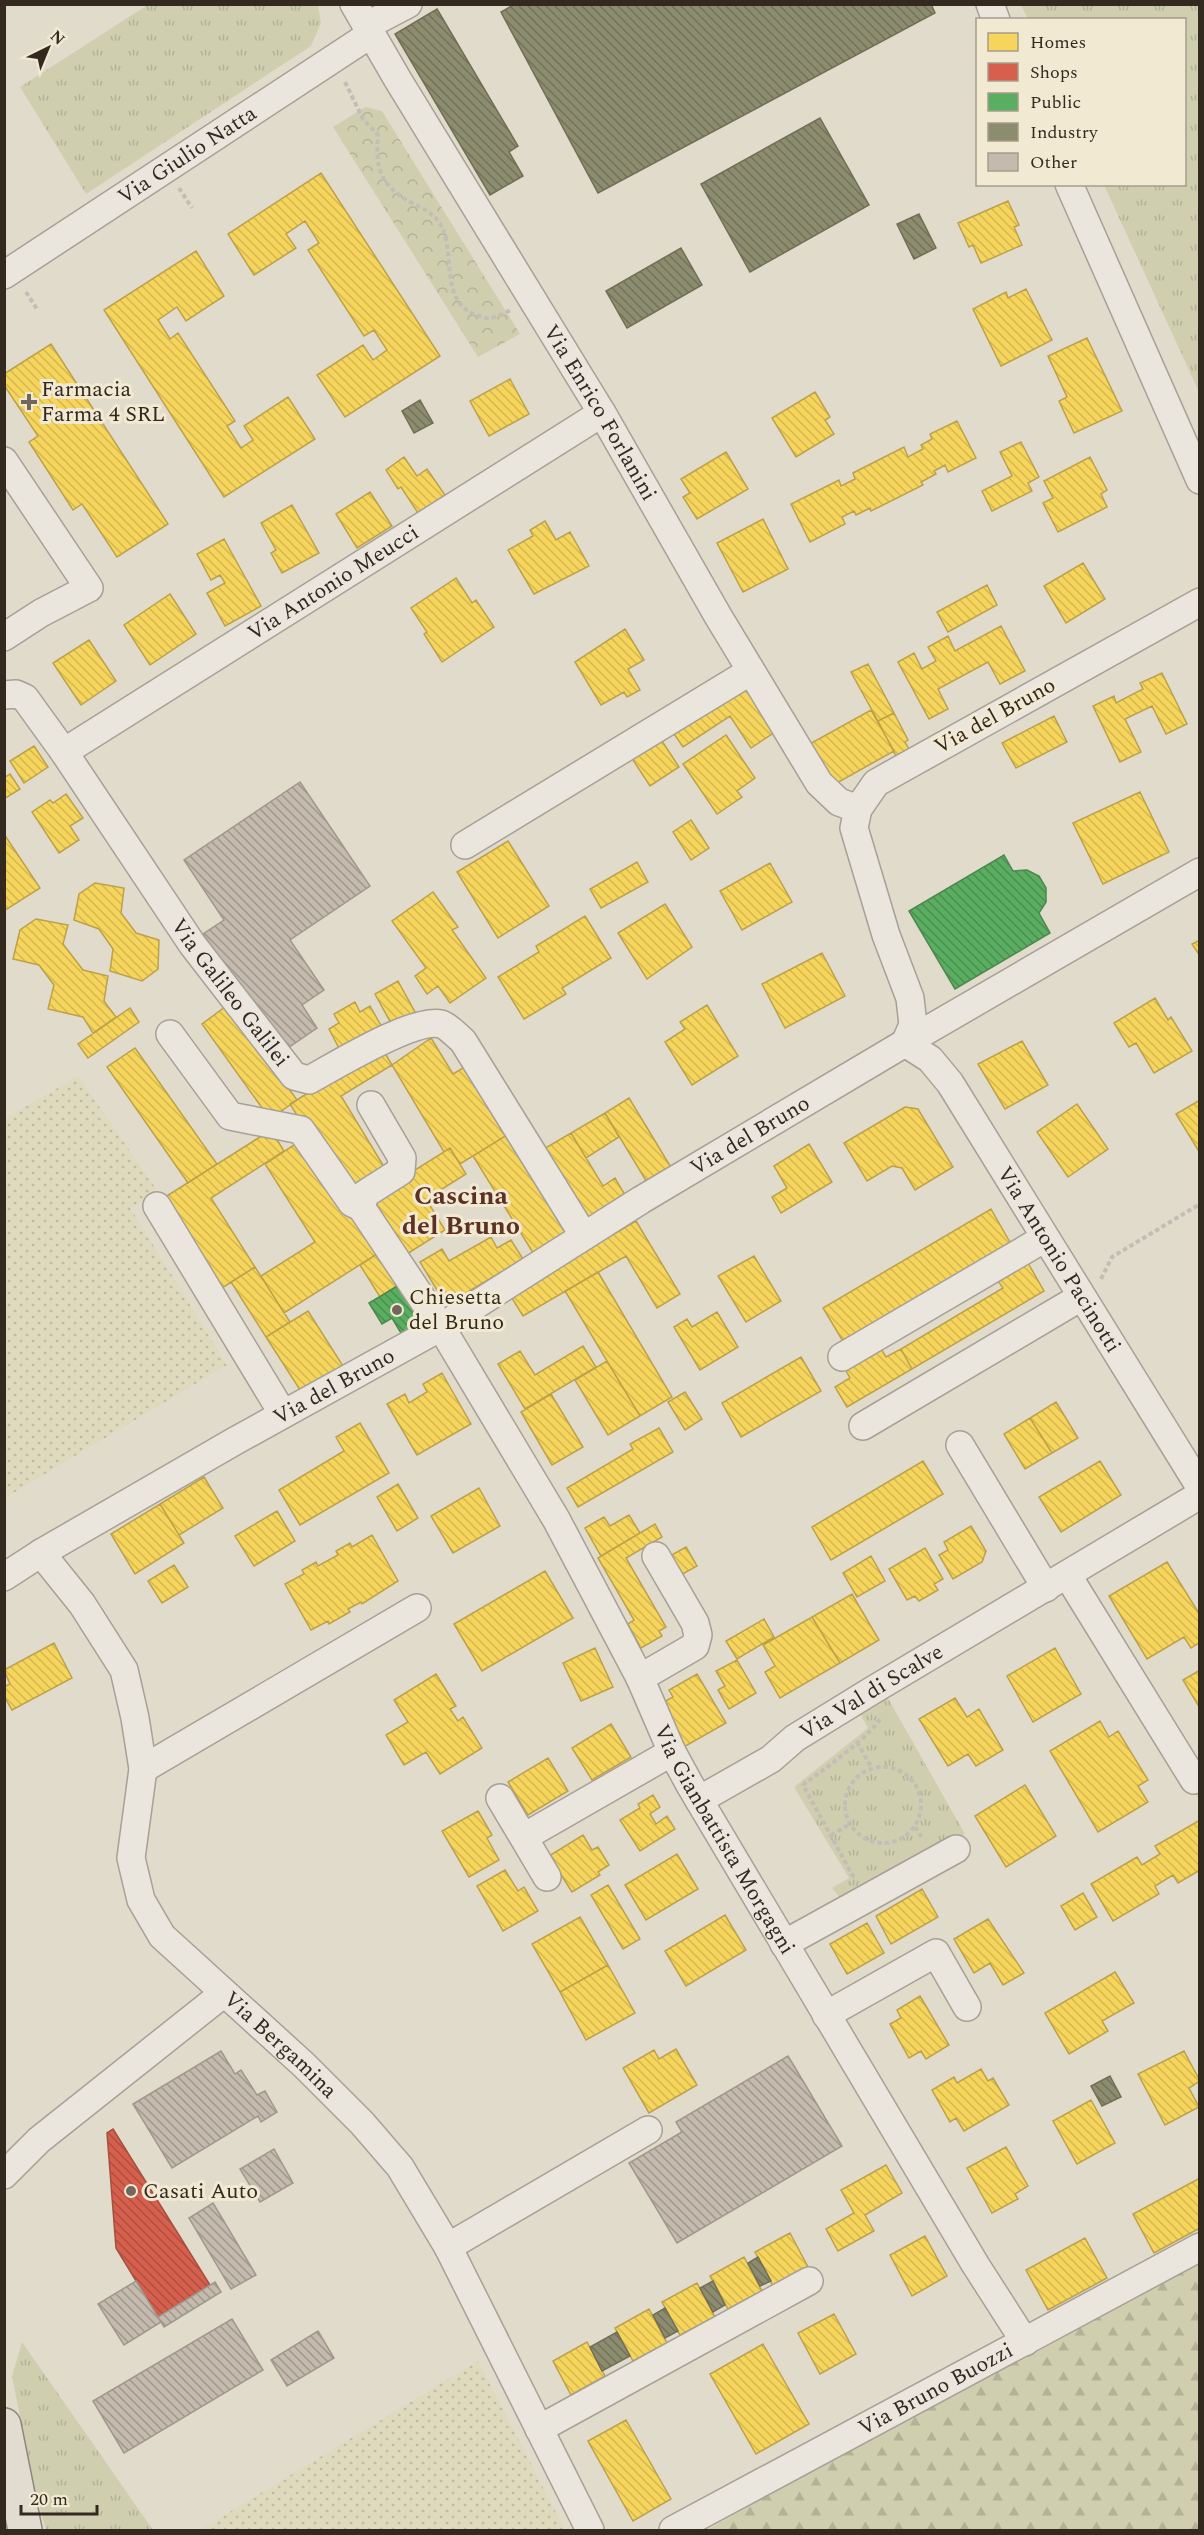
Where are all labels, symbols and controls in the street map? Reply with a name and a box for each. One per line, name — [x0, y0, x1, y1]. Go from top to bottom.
north arrow — [18, 18, 78, 78]
legend — [976, 18, 1186, 186]
text: N — [45, 25, 71, 51]
text: Homes — [1030, 29, 1086, 56]
text: Shops — [1030, 59, 1078, 86]
text: Public — [1030, 89, 1081, 116]
street label: Via Giulio Natta — [111, 97, 264, 213]
text: Industry — [1030, 119, 1099, 146]
text: Other — [1030, 149, 1077, 176]
street label: Via Enrico Forlanini — [535, 318, 665, 507]
place label: Farmacia Farma 4 SRL — [41, 373, 165, 431]
marker: Farmacia Farma 4 SRL — [22, 395, 36, 409]
street label: Via Antonio Meucci — [241, 516, 425, 649]
street label: Via del Bruno — [928, 669, 1062, 763]
street label: Via Galileo Galilei — [163, 911, 298, 1074]
street label: Via del Bruno — [683, 1087, 816, 1184]
street label: Via Antonio Pacinotti — [989, 1160, 1130, 1359]
district label: Cascina del Bruno — [402, 1176, 520, 1246]
place label: Chiesetta del Bruno — [409, 1281, 504, 1339]
marker: Chiesetta del Bruno — [390, 1303, 404, 1317]
street label: Via del Bruno — [267, 1339, 401, 1433]
street label: Via Val di Scalve — [793, 1635, 949, 1748]
street label: Via Gianbattista Morgagni — [645, 1719, 804, 1961]
street label: Via Bergamina — [216, 1983, 345, 2106]
place label: Casati Auto — [143, 2175, 258, 2208]
marker: Casati Auto — [124, 2184, 138, 2198]
street label: Via Bruno Buozzi — [852, 2334, 1019, 2444]
scale bar — [21, 2478, 98, 2516]
text: 20 m — [30, 2486, 68, 2513]

